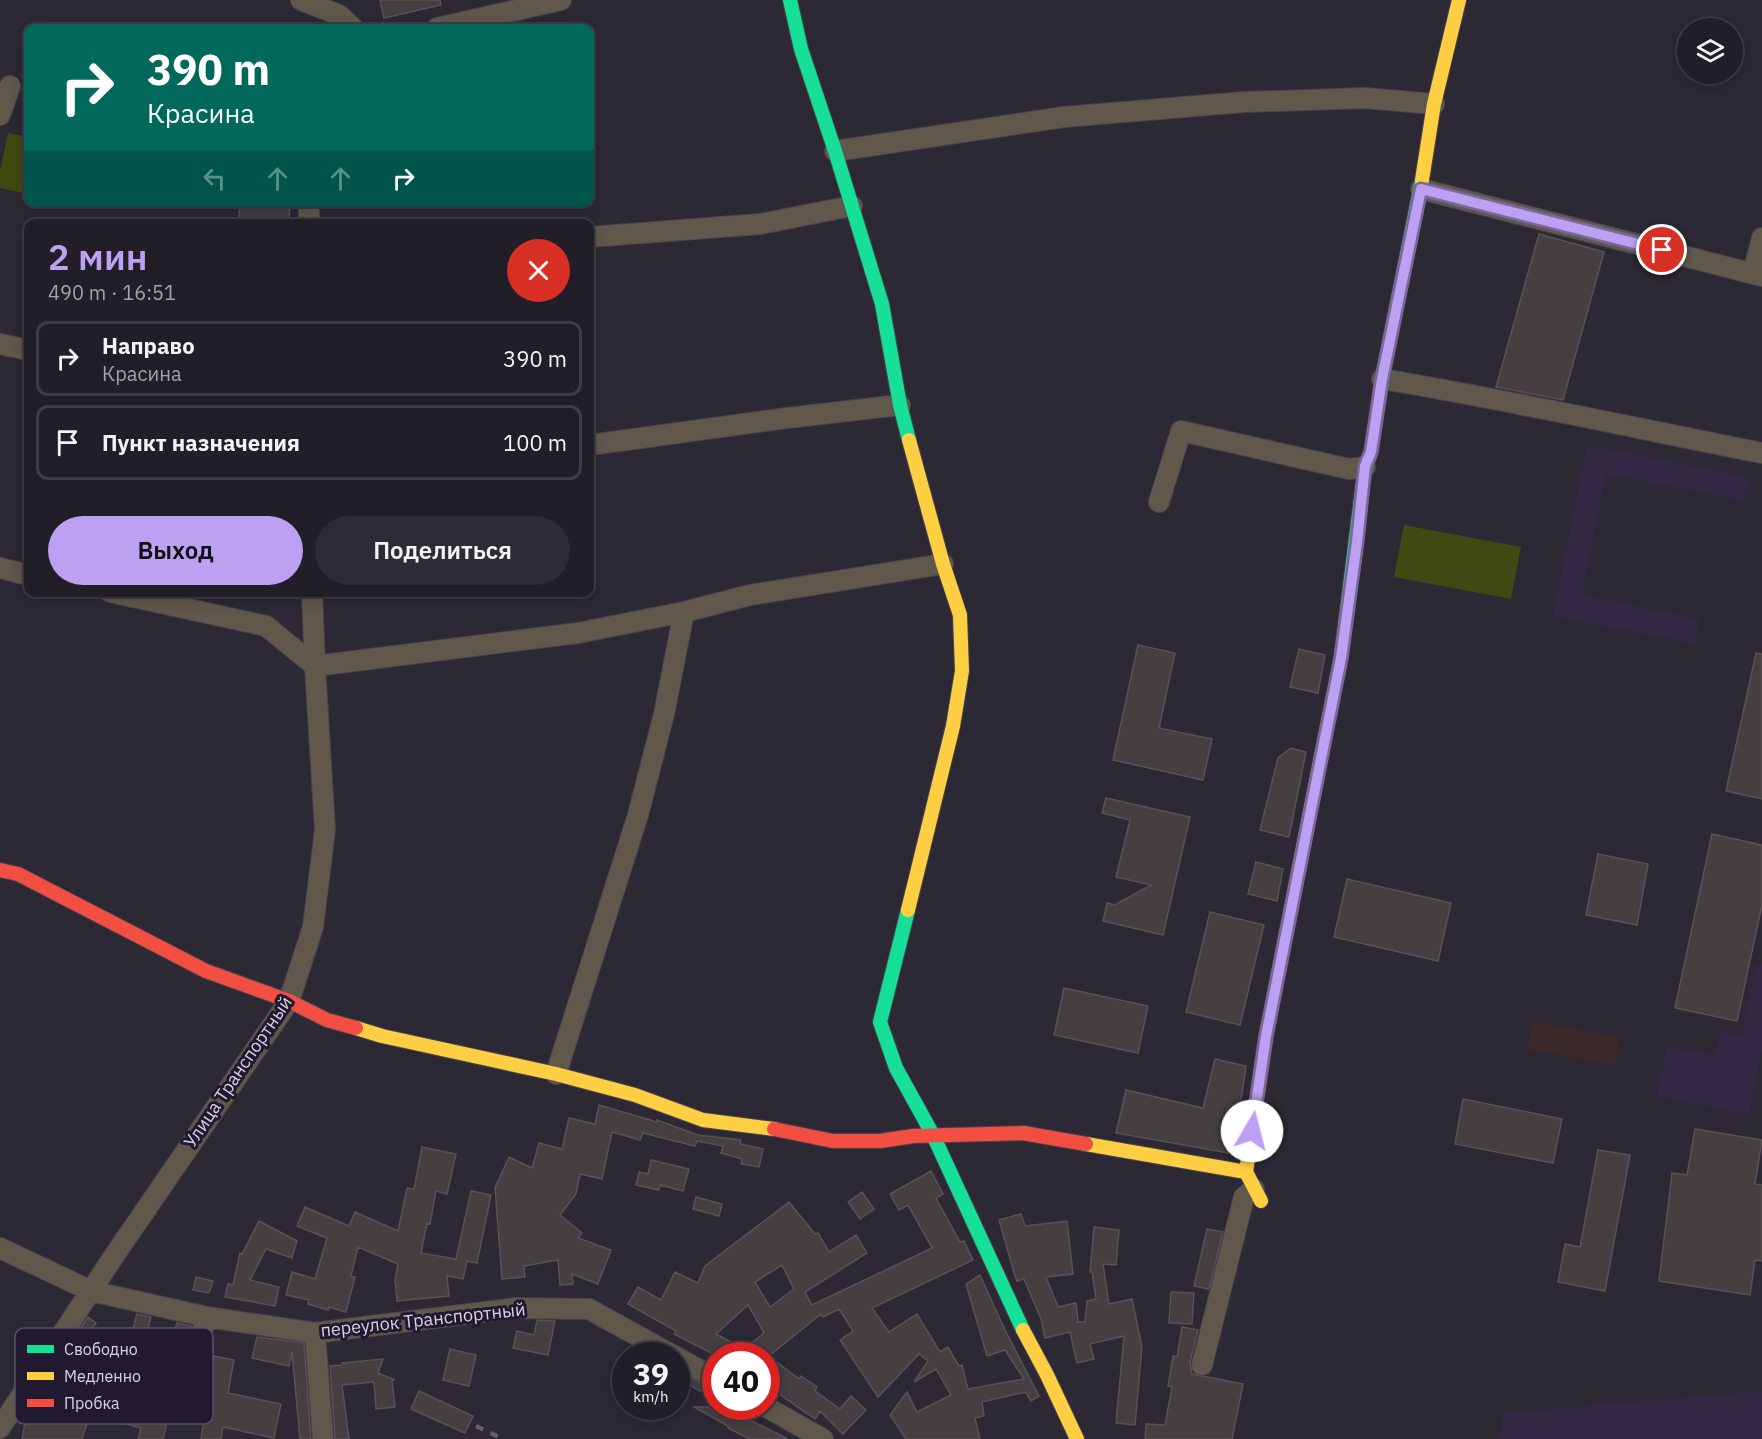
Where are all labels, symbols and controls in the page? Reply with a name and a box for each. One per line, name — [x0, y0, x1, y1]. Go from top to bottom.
map controls — [1677, 18, 1743, 84]
button: layers — [1677, 18, 1743, 84]
text: 390 m — [147, 42, 270, 97]
icon: right — [48, 48, 126, 126]
text: Красина — [147, 95, 255, 130]
icon: left — [198, 162, 231, 195]
icon: ahead — [261, 162, 294, 195]
icon: ahead — [324, 162, 357, 195]
icon: right — [387, 162, 420, 195]
pin — [1636, 224, 1687, 275]
text: 2 мин — [48, 233, 147, 280]
icon: arrive — [1645, 233, 1678, 266]
button: close — [507, 239, 570, 302]
text: 490 m · 16:51 — [48, 279, 176, 306]
text: Направо — [102, 331, 195, 360]
icon: right — [51, 342, 84, 375]
text: 390 m — [503, 344, 567, 373]
text: Красина — [102, 360, 182, 387]
icon: arrive — [51, 426, 84, 459]
text: Пункт назначения — [102, 428, 300, 457]
text: 100 m — [503, 428, 567, 457]
button: Выход — [48, 516, 303, 585]
button: Поделиться — [315, 516, 570, 585]
street label: Улица Транспортный — [178, 992, 297, 1152]
position arrow — [1220, 1099, 1284, 1163]
street label: переулок Транспортный — [319, 1297, 527, 1342]
legend — [15, 1328, 213, 1424]
text: Свободно — [64, 1339, 138, 1359]
speed limit sign: 40 — [702, 1342, 780, 1420]
text: 39 — [633, 1354, 669, 1393]
text: Медленно — [64, 1366, 141, 1386]
text: km/h — [633, 1387, 669, 1406]
text: Пробка — [64, 1393, 120, 1413]

